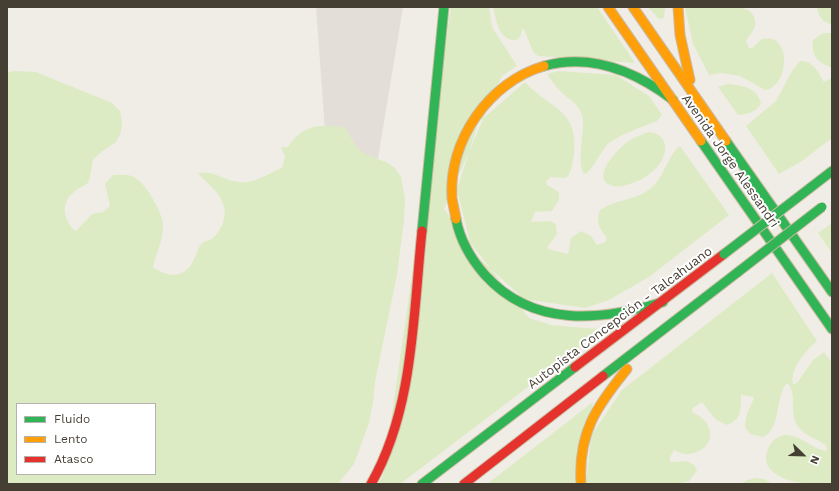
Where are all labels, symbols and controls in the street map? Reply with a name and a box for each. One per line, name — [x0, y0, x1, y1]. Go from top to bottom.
street label: Avenida Jorge Alessandri — [678, 91, 782, 231]
street label: Autopista Concepción - Talcahuano — [525, 243, 715, 393]
legend — [16, 403, 156, 475]
text: Fluido — [54, 412, 90, 426]
text: Lento — [54, 432, 88, 446]
north arrow — [783, 435, 823, 475]
text: Atasco — [54, 452, 94, 466]
text: N — [807, 454, 822, 466]

